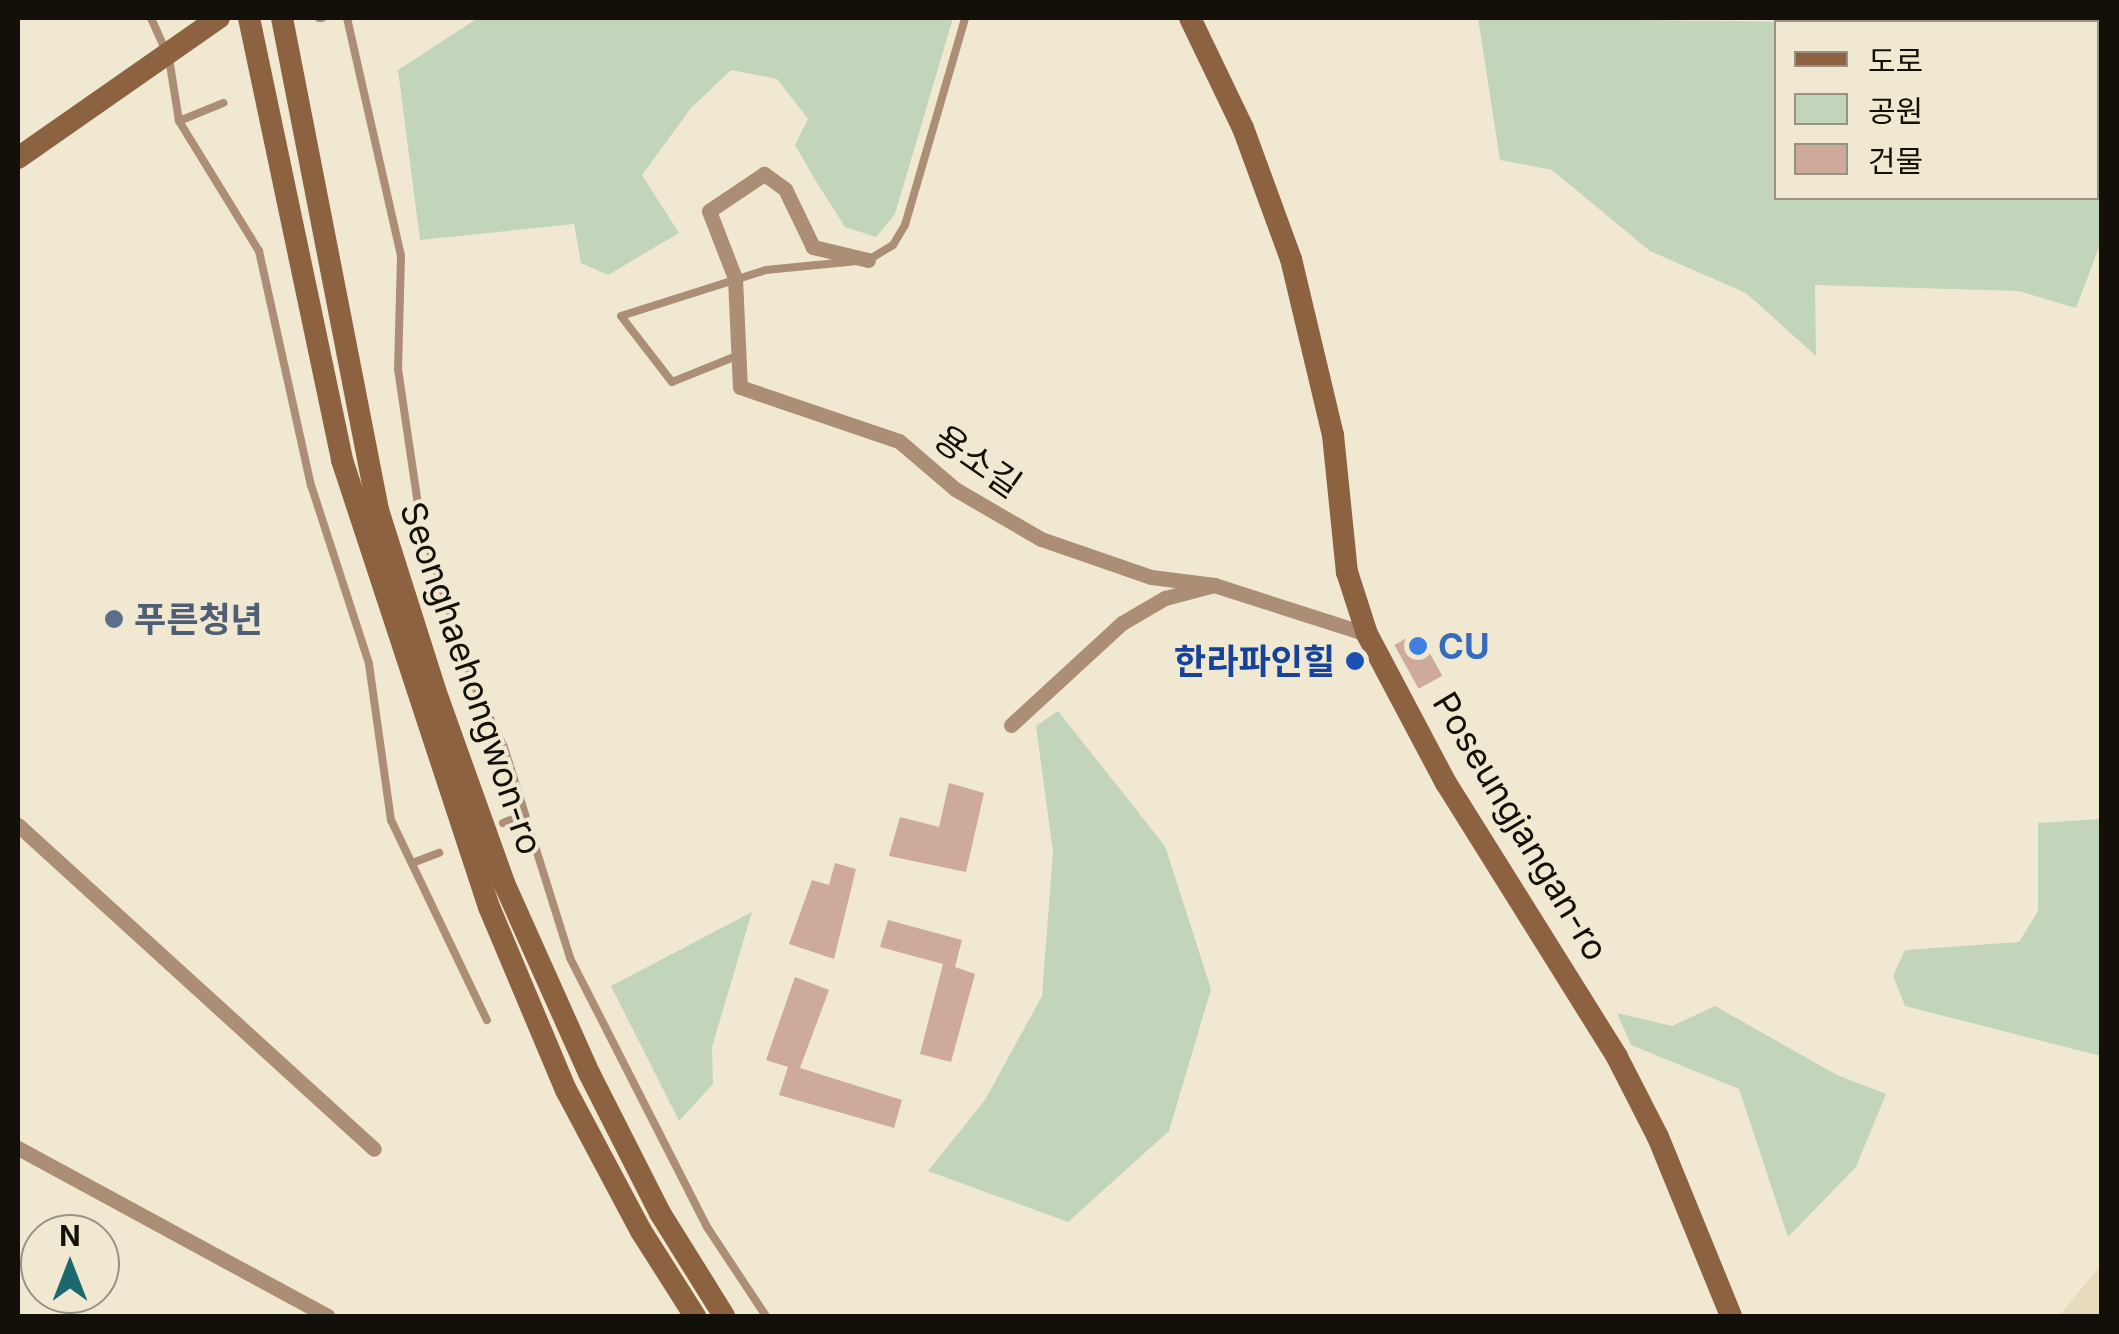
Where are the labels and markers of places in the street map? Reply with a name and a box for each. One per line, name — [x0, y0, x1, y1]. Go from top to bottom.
place label: 푸른청년 — [134, 598, 263, 640]
marker: 푸른청년 — [103, 608, 125, 630]
place label: CU — [1438, 625, 1490, 667]
marker: CU — [1407, 635, 1429, 657]
place label: 한라파인힐 — [1174, 640, 1335, 682]
marker: 한라파인힐 — [1344, 650, 1366, 672]

